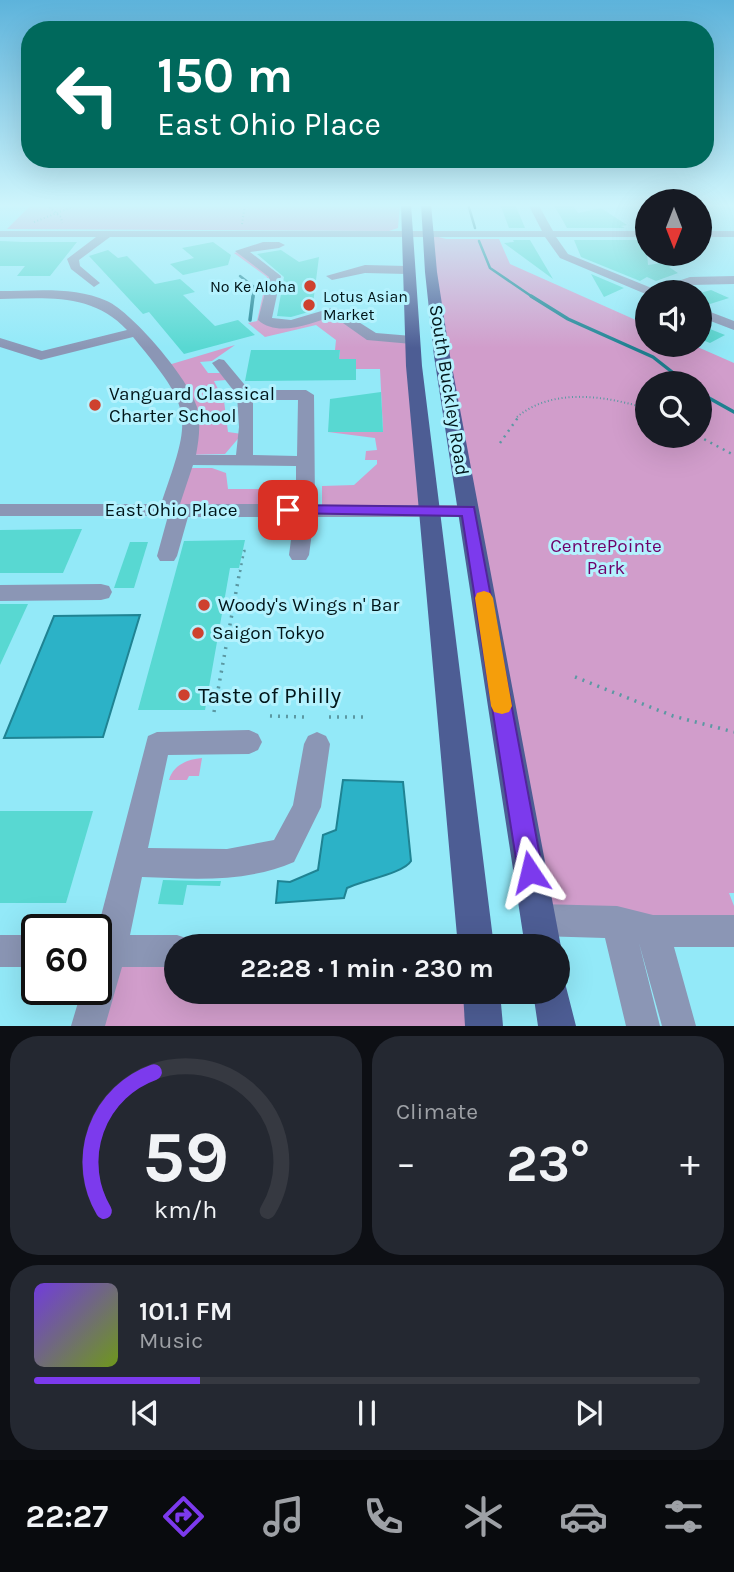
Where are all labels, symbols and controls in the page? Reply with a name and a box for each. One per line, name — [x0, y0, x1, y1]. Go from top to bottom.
text: 150 m — [157, 47, 293, 104]
icon: left — [42, 49, 133, 140]
text: East Ohio Place — [157, 106, 381, 143]
north arrow — [635, 189, 712, 266]
map controls — [635, 189, 712, 448]
place label: No Ke Aloha — [210, 277, 296, 296]
marker: No Ke Aloha — [302, 278, 318, 294]
button: sound — [635, 280, 712, 357]
place label: Lotus Asian Market — [323, 287, 408, 324]
marker: Lotus Asian Market — [301, 297, 317, 313]
street label: South Buckley Road — [425, 303, 473, 477]
button: search — [635, 371, 712, 448]
place label: Vanguard Classical Charter School — [109, 383, 275, 427]
marker: Vanguard Classical Charter School — [87, 397, 103, 413]
pin — [258, 480, 318, 540]
icon: arrive — [269, 491, 307, 529]
street label: East Ohio Place — [105, 499, 237, 521]
park label: CentrePointe Park — [550, 535, 662, 579]
place label: Woody's Wings n' Bar — [218, 594, 399, 616]
marker: Woody's Wings n' Bar — [196, 597, 212, 613]
place label: Saigon Tokyo — [212, 622, 325, 644]
marker: Saigon Tokyo — [190, 625, 206, 641]
place label: Taste of Philly — [198, 682, 341, 709]
marker: Taste of Philly — [176, 687, 192, 703]
position arrow — [493, 835, 567, 909]
speed limit sign: 60 — [21, 914, 112, 1005]
text: 22:28 · 1 min · 230 m — [240, 953, 494, 984]
text: Climate — [396, 1098, 478, 1125]
text: 59 — [143, 1115, 229, 1200]
text: 23° — [506, 1133, 590, 1194]
text: − — [396, 1141, 416, 1186]
text: + — [680, 1141, 700, 1186]
text: km/h — [154, 1195, 218, 1224]
text: 101.1 FM — [139, 1296, 232, 1327]
text: Music — [139, 1327, 203, 1354]
icon: previous — [126, 1394, 164, 1432]
icon: pause — [348, 1394, 386, 1432]
icon: next — [570, 1394, 608, 1432]
icon: directions — [159, 1492, 208, 1541]
icon: music — [259, 1492, 308, 1541]
icon: phone — [359, 1492, 408, 1541]
icon: climate — [459, 1492, 508, 1541]
icon: car — [559, 1492, 608, 1541]
icon: filters — [659, 1492, 708, 1541]
text: 22:27 — [26, 1498, 108, 1535]

